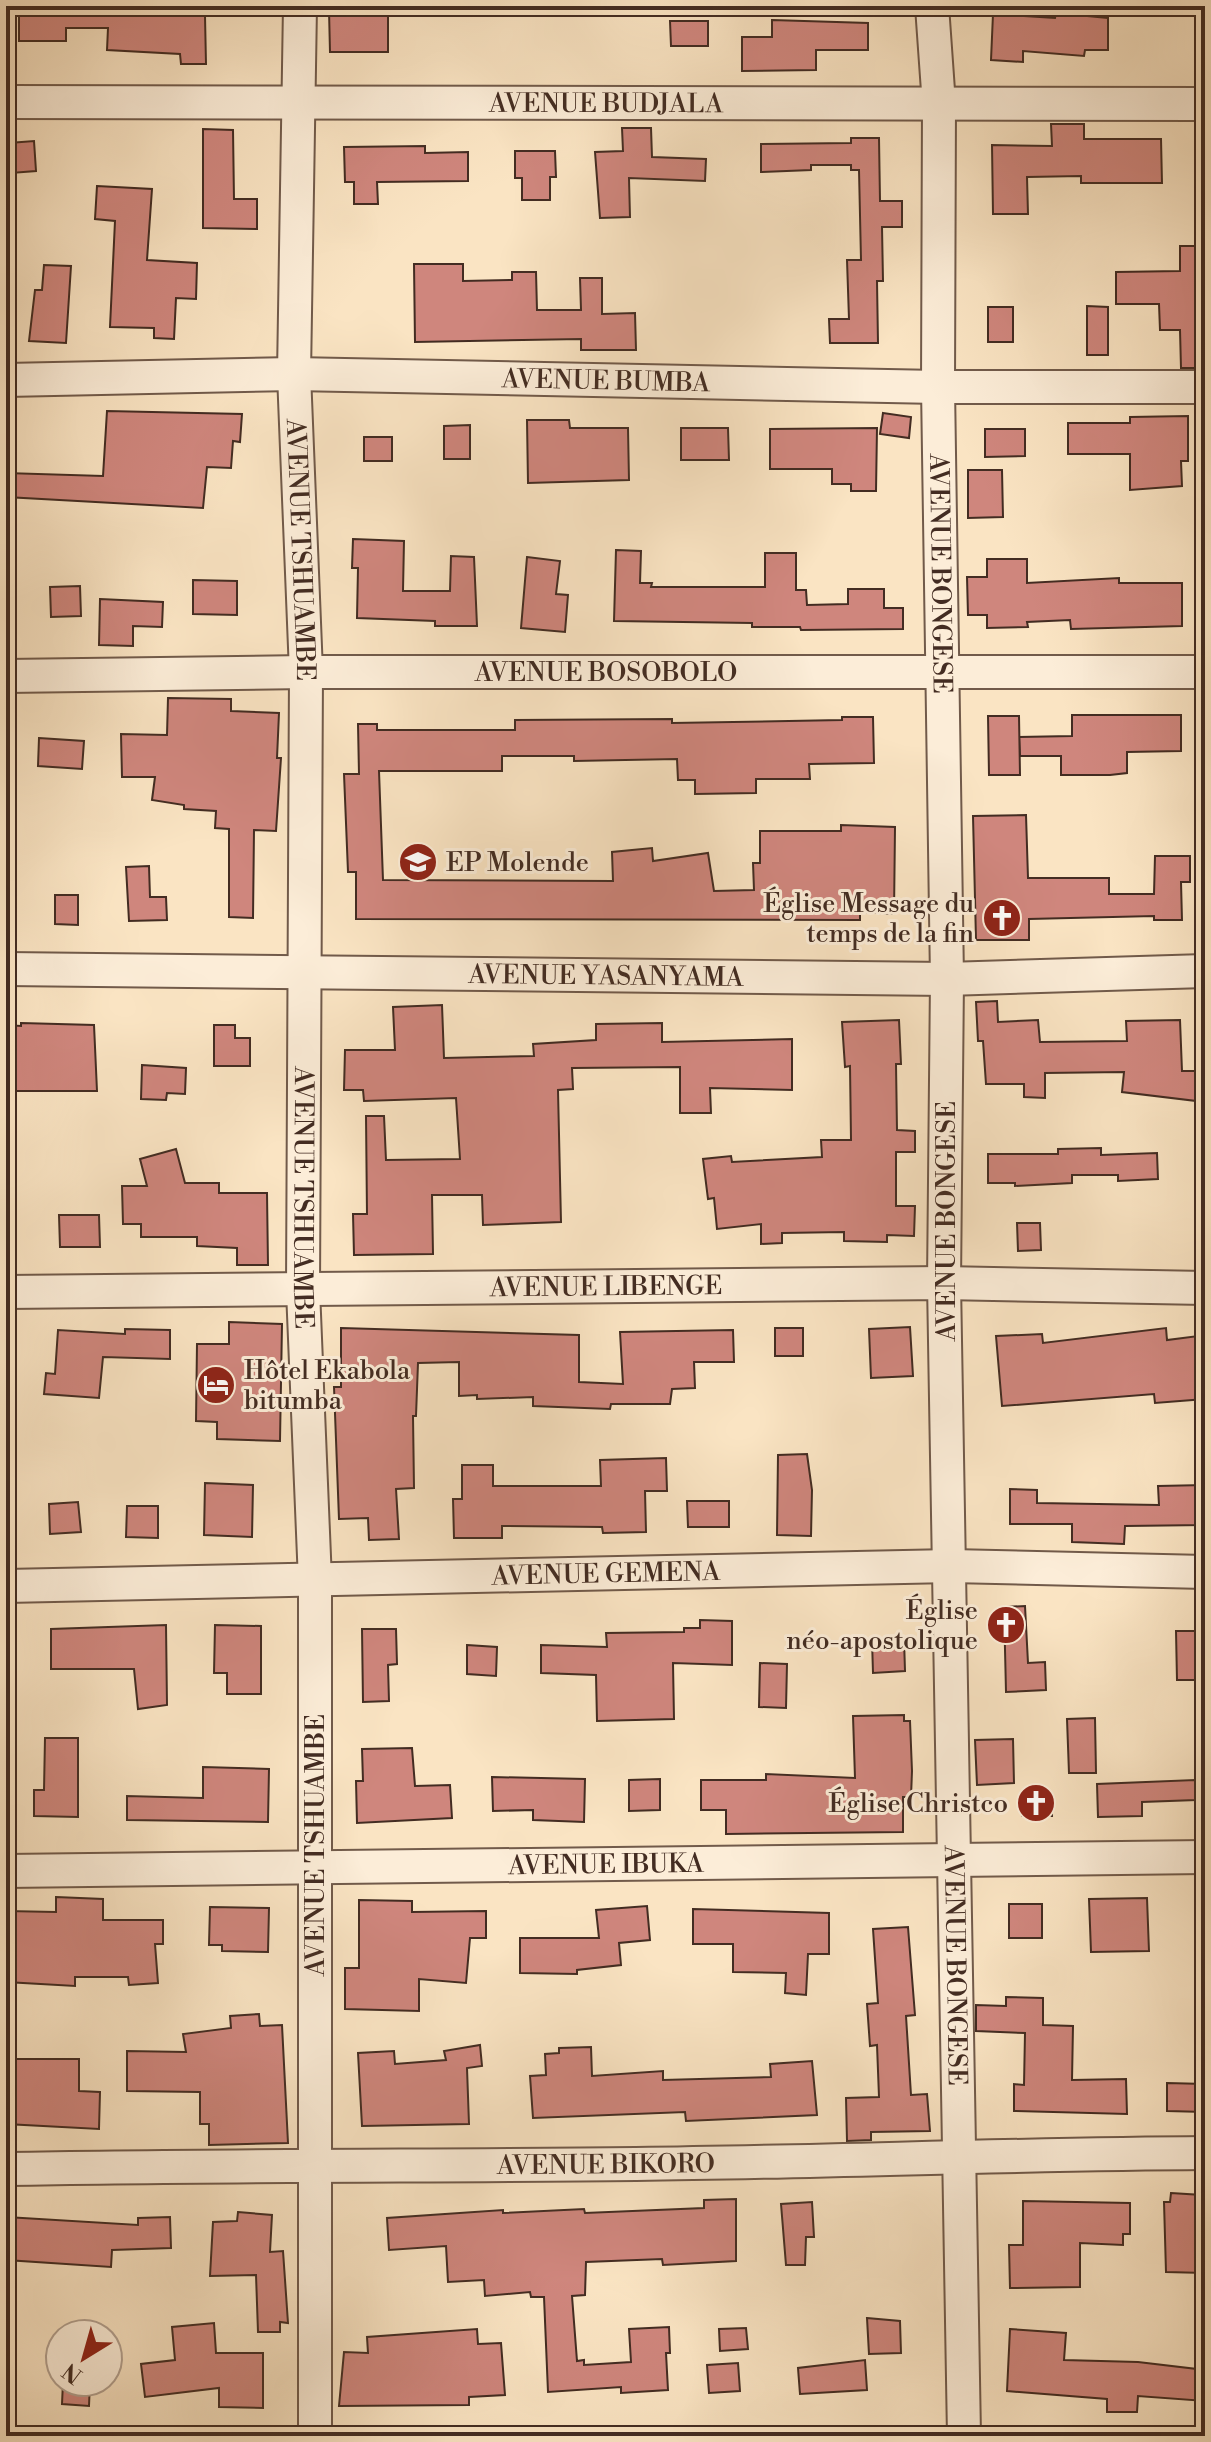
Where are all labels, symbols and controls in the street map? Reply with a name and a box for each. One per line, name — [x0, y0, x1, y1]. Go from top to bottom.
street label: AVENUE BUDJALA — [488, 88, 724, 120]
street label: AVENUE BUMBA — [500, 363, 711, 399]
street label: AVENUE TSHUAMBE — [279, 417, 321, 681]
street label: AVENUE BONGESE — [922, 452, 958, 694]
street label: AVENUE BOSOBOLO — [474, 657, 737, 689]
school or university icon: EP Molende — [397, 841, 439, 883]
place label: EP Molende — [446, 847, 589, 879]
place label: Église Message du temps de la fin — [763, 886, 974, 950]
church icon: Église Message du temps de la fin — [981, 897, 1023, 939]
street label: AVENUE YASANYAMA — [467, 959, 745, 994]
street label: AVENUE TSHUAMBE — [286, 1065, 320, 1330]
street label: AVENUE BONGESE — [931, 1101, 963, 1342]
street label: AVENUE LIBENGE — [488, 1270, 723, 1304]
place label: Hôtel Ekabola bitumba — [244, 1355, 411, 1417]
hotel icon: Hôtel Ekabola bitumba — [195, 1364, 237, 1406]
street label: AVENUE GEMENA — [490, 1556, 722, 1593]
place label: Église néo-apostolique — [786, 1593, 978, 1657]
church icon: Église néo-apostolique — [985, 1604, 1027, 1646]
street label: AVENUE TSHUAMBE — [300, 1714, 332, 1977]
church icon: Église Christco — [1015, 1782, 1057, 1824]
place label: Église Christco — [828, 1786, 1008, 1820]
street label: AVENUE BONGESE — [937, 1844, 973, 2086]
street label: AVENUE IBUKA — [507, 1848, 705, 1882]
street label: AVENUE BIKORO — [496, 2148, 715, 2182]
north arrow — [44, 2318, 124, 2398]
text: N — [57, 2356, 88, 2389]

